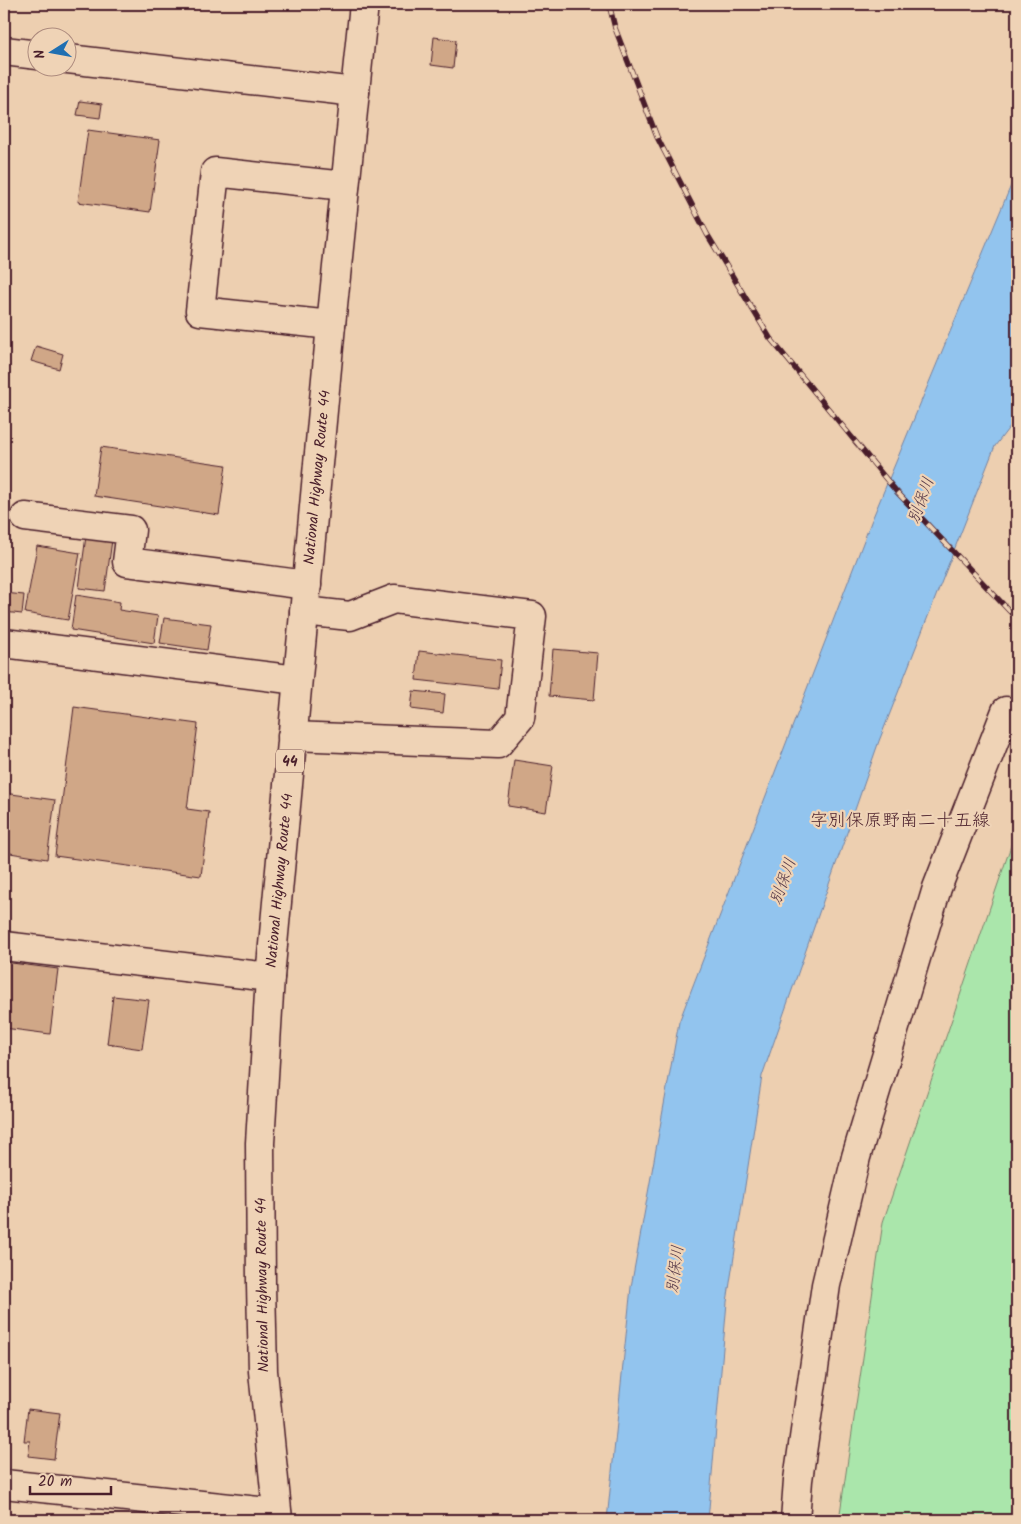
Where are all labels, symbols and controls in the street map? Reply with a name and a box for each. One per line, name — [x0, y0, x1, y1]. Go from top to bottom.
north arrow — [28, 28, 78, 78]
text: N — [29, 48, 52, 61]
street label: National Highway Route 44 — [298, 389, 338, 566]
water label: 別保川 — [901, 474, 941, 527]
road number: 44 — [276, 749, 304, 772]
street label: National Highway Route 44 — [260, 792, 300, 969]
district label: 字別保原野南二十五線 — [810, 807, 990, 836]
water label: 別保川 — [763, 855, 803, 908]
street label: National Highway Route 44 — [249, 1197, 277, 1373]
water label: 別保川 — [660, 1244, 691, 1295]
scale bar — [30, 1464, 111, 1496]
text: 20 m — [38, 1470, 72, 1494]

